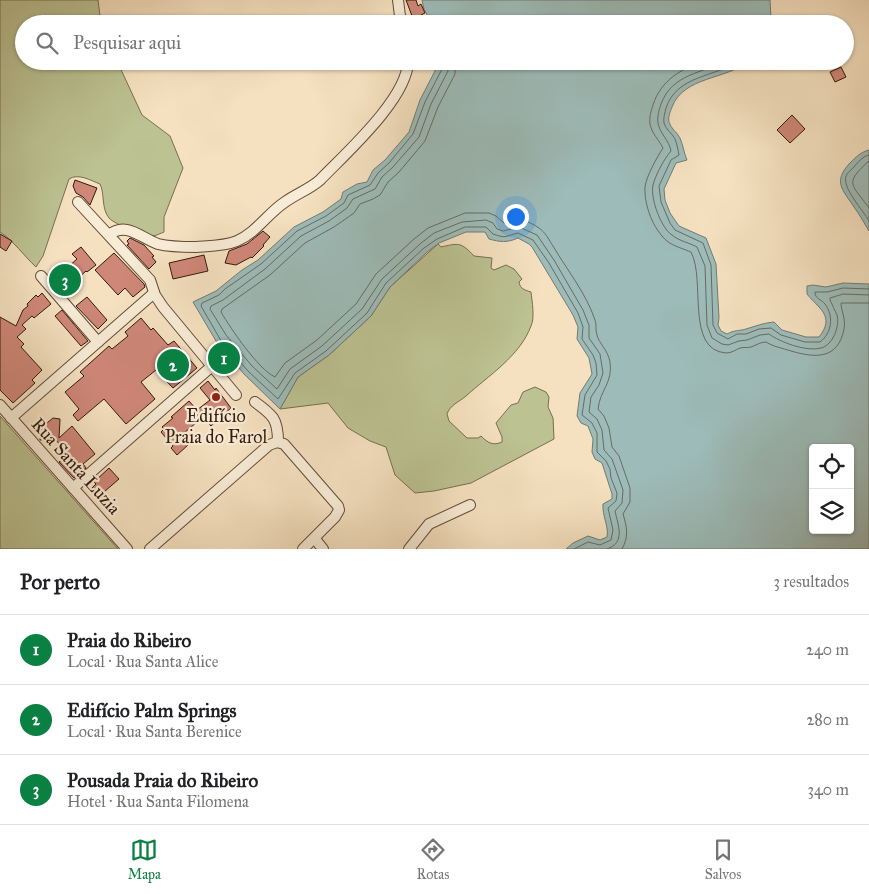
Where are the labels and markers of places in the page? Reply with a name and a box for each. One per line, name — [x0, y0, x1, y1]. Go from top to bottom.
pin: 3 — [49, 261, 81, 299]
pin: 1 — [208, 339, 240, 377]
pin: 2 — [157, 346, 189, 384]
marker: Edifício Praia do Farol — [210, 391, 222, 403]
place label: Edifício Praia do Farol — [165, 405, 267, 448]

